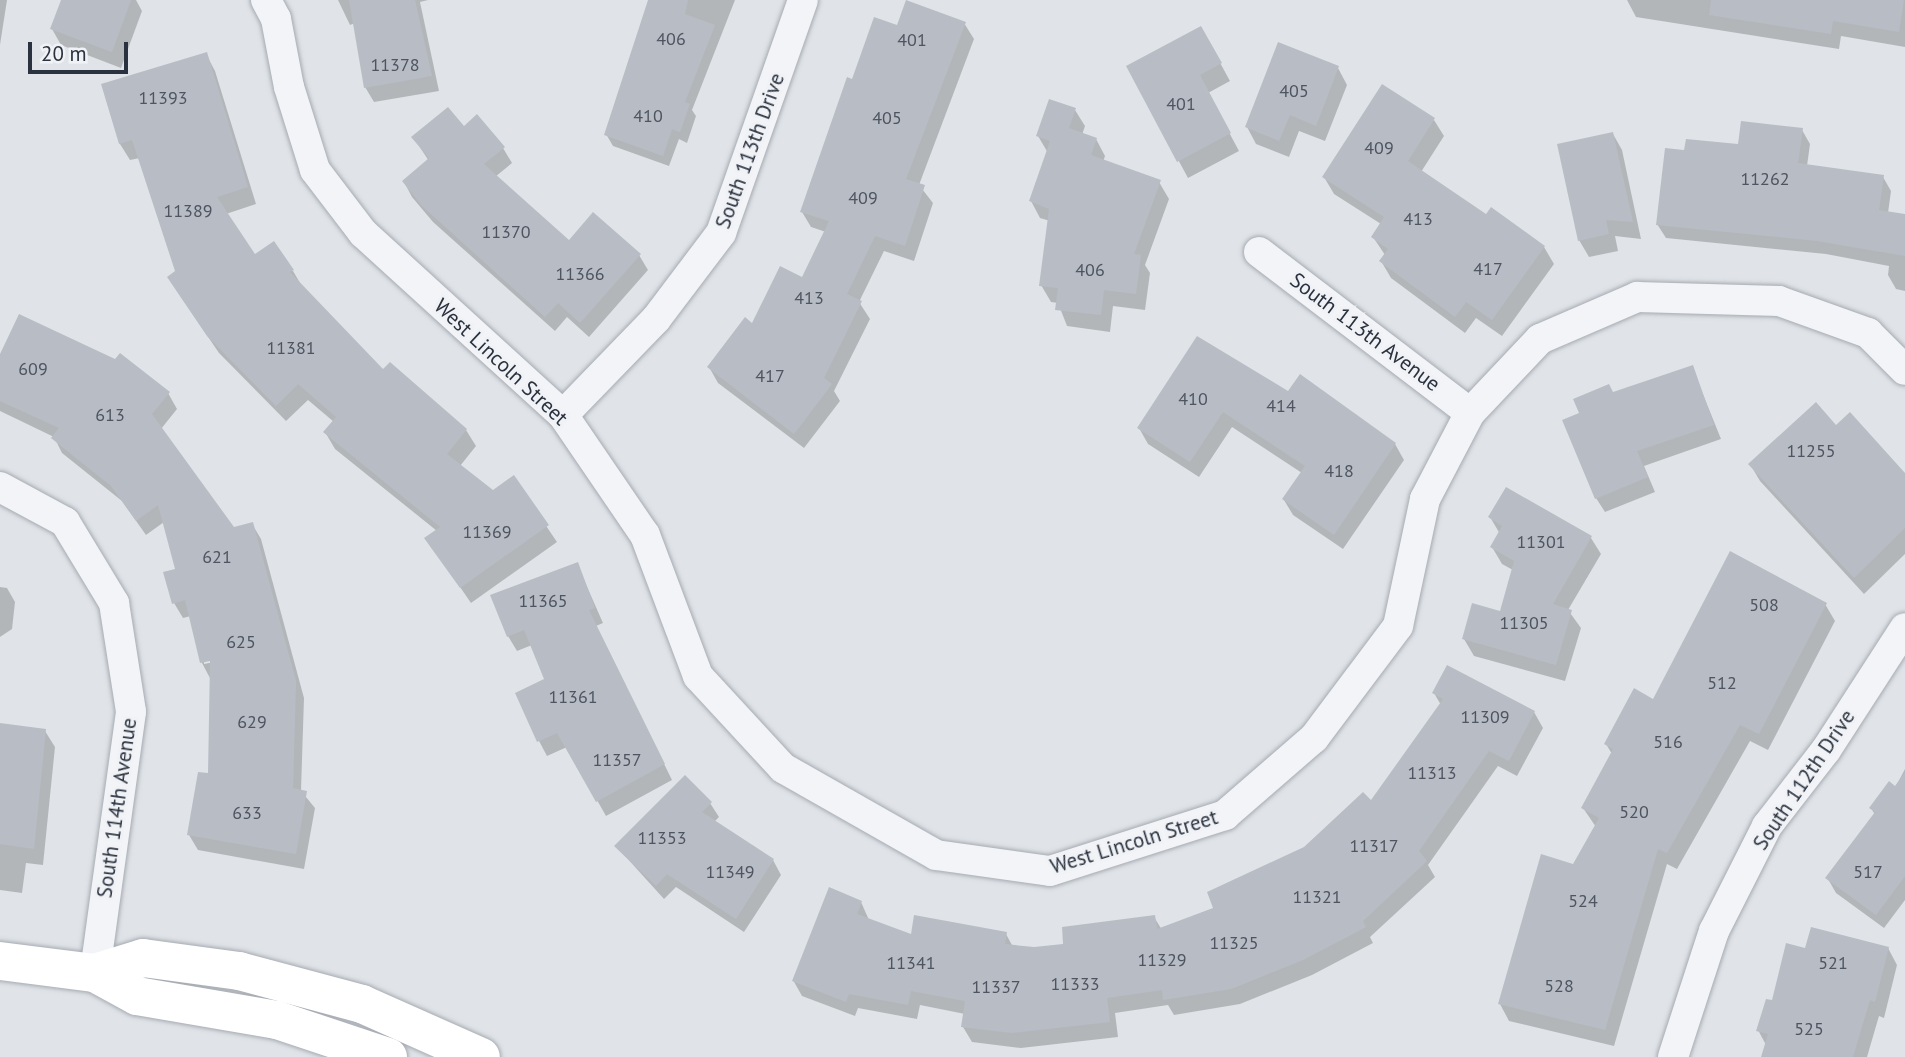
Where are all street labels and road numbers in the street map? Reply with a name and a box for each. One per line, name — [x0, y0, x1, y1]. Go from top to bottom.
street label: South 113th Drive — [710, 70, 790, 232]
street label: South 113th Avenue — [1285, 267, 1445, 397]
street label: West Lincoln Street — [429, 294, 573, 430]
street label: South 112th Drive — [1748, 705, 1860, 855]
street label: South 114th Avenue — [92, 716, 142, 900]
street label: West Lincoln Street — [1047, 805, 1221, 879]

